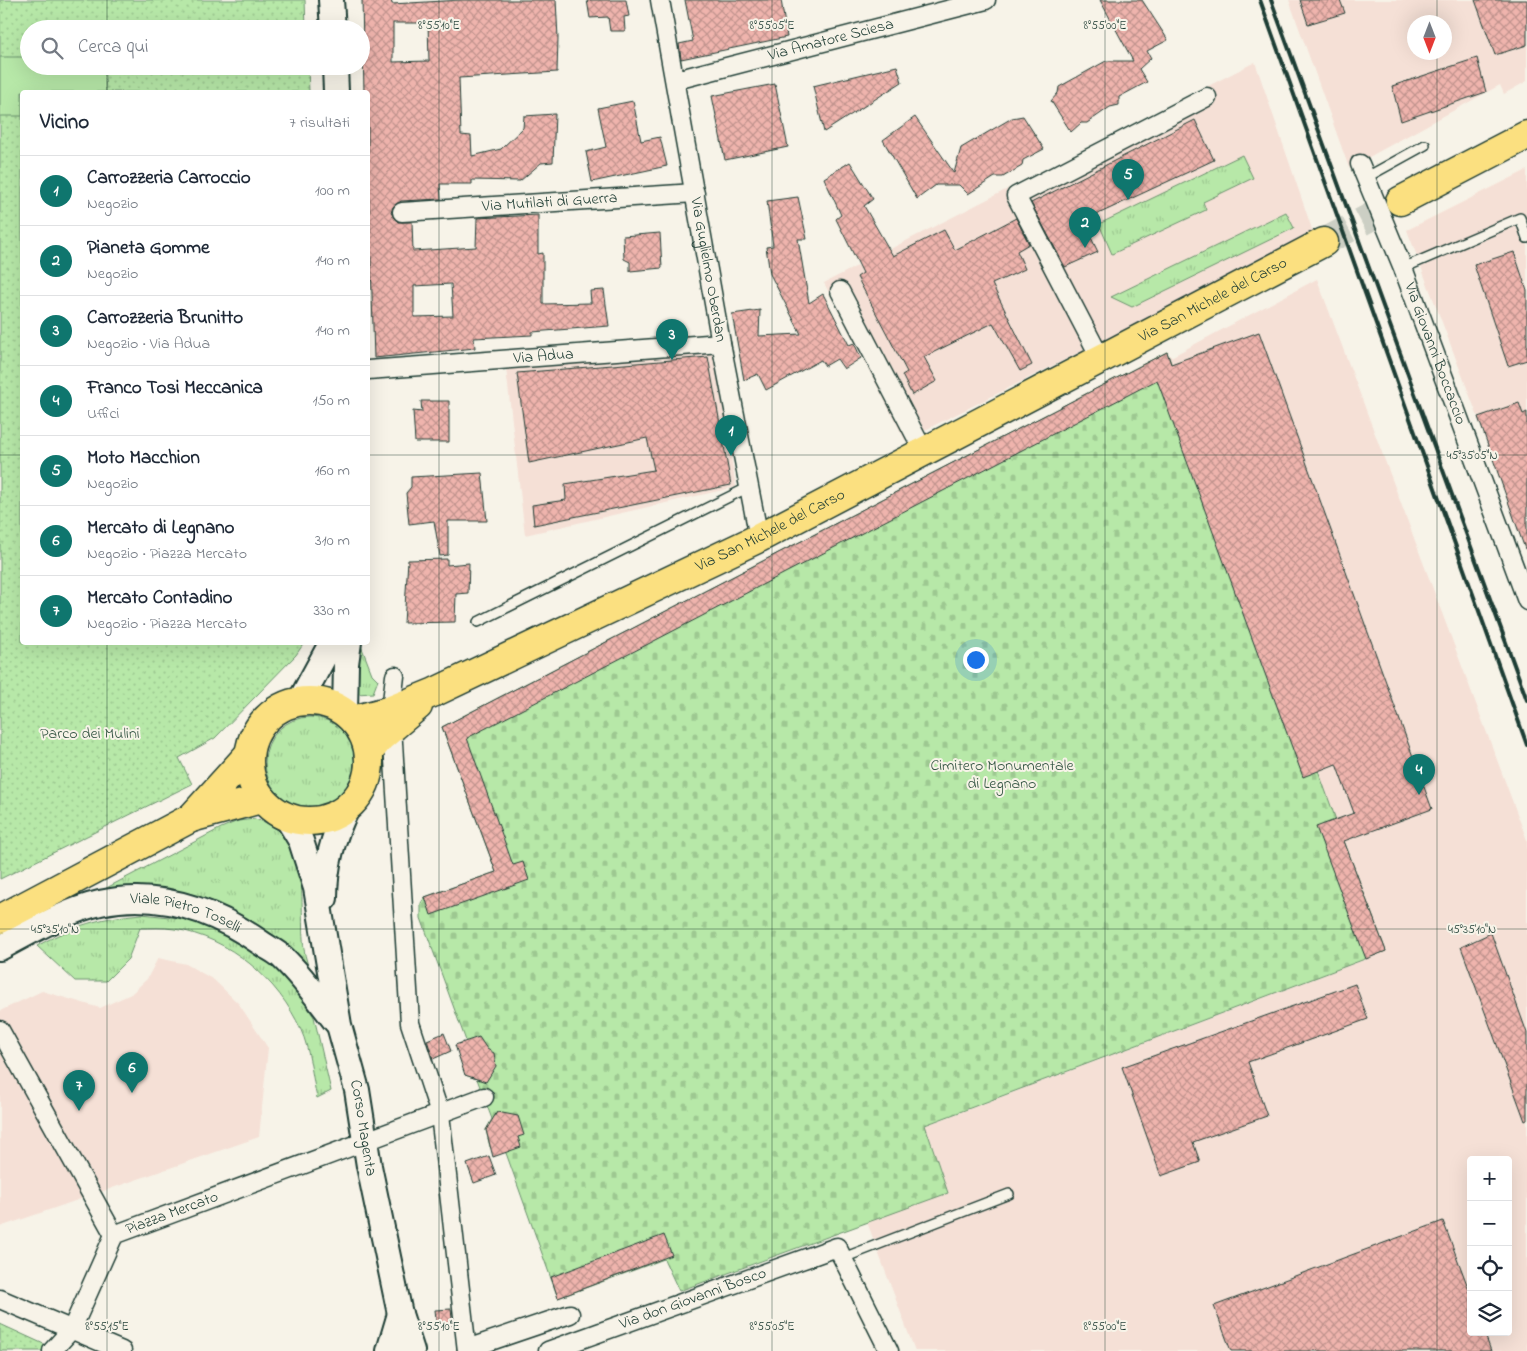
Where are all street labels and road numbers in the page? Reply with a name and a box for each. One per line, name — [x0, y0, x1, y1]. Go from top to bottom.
street label: Via Amatore Sciesa — [765, 12, 896, 68]
street label: Via Mutilati di Guerra — [480, 186, 618, 219]
street label: Via Guglielmo Oberdan — [683, 195, 733, 344]
street label: Via San Michele del Carso — [1133, 251, 1292, 350]
street label: Via Giovanni Boccaccio — [1397, 278, 1472, 428]
street label: Via Adua — [511, 342, 575, 371]
street label: Via San Michele del Carso — [691, 483, 849, 579]
street label: Viale Pietro Toselli — [129, 887, 246, 940]
street label: Corso Magenta — [343, 1077, 383, 1178]
street label: Piazza Mercato — [122, 1185, 222, 1242]
street label: Via don Giovanni Bosco — [615, 1261, 770, 1337]

